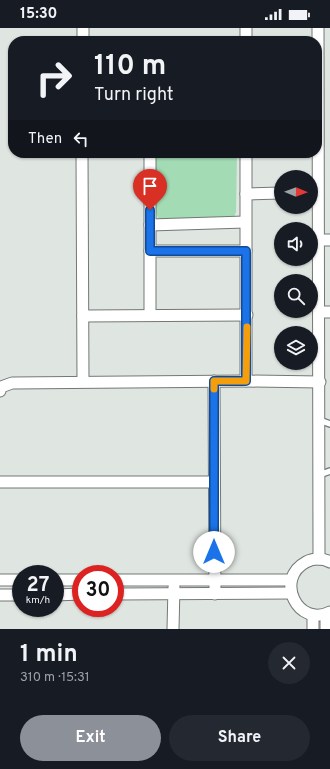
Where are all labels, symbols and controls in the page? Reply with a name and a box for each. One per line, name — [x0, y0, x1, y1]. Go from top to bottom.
text: 15:30 — [20, 5, 57, 24]
text: 110 m — [94, 49, 166, 85]
icon: right — [28, 52, 80, 104]
text: Turn right — [94, 84, 174, 107]
icon: left — [70, 128, 92, 150]
text: Then — [28, 130, 62, 149]
pin — [133, 169, 167, 210]
north arrow — [274, 170, 318, 214]
map controls — [274, 170, 318, 370]
icon: arrive — [139, 175, 161, 197]
button: sound — [274, 222, 318, 266]
button: search — [274, 274, 318, 318]
button: layers — [274, 326, 318, 370]
position arrow — [193, 531, 235, 573]
speed limit sign: 30 — [72, 565, 124, 617]
text: 27 — [27, 573, 49, 599]
text: km/h — [26, 594, 50, 607]
text: 1 min — [20, 640, 78, 670]
button: close — [268, 642, 310, 684]
text: 310 m · 15:31 — [20, 670, 90, 686]
button: Exit — [20, 715, 161, 761]
button: Share — [169, 715, 310, 761]

